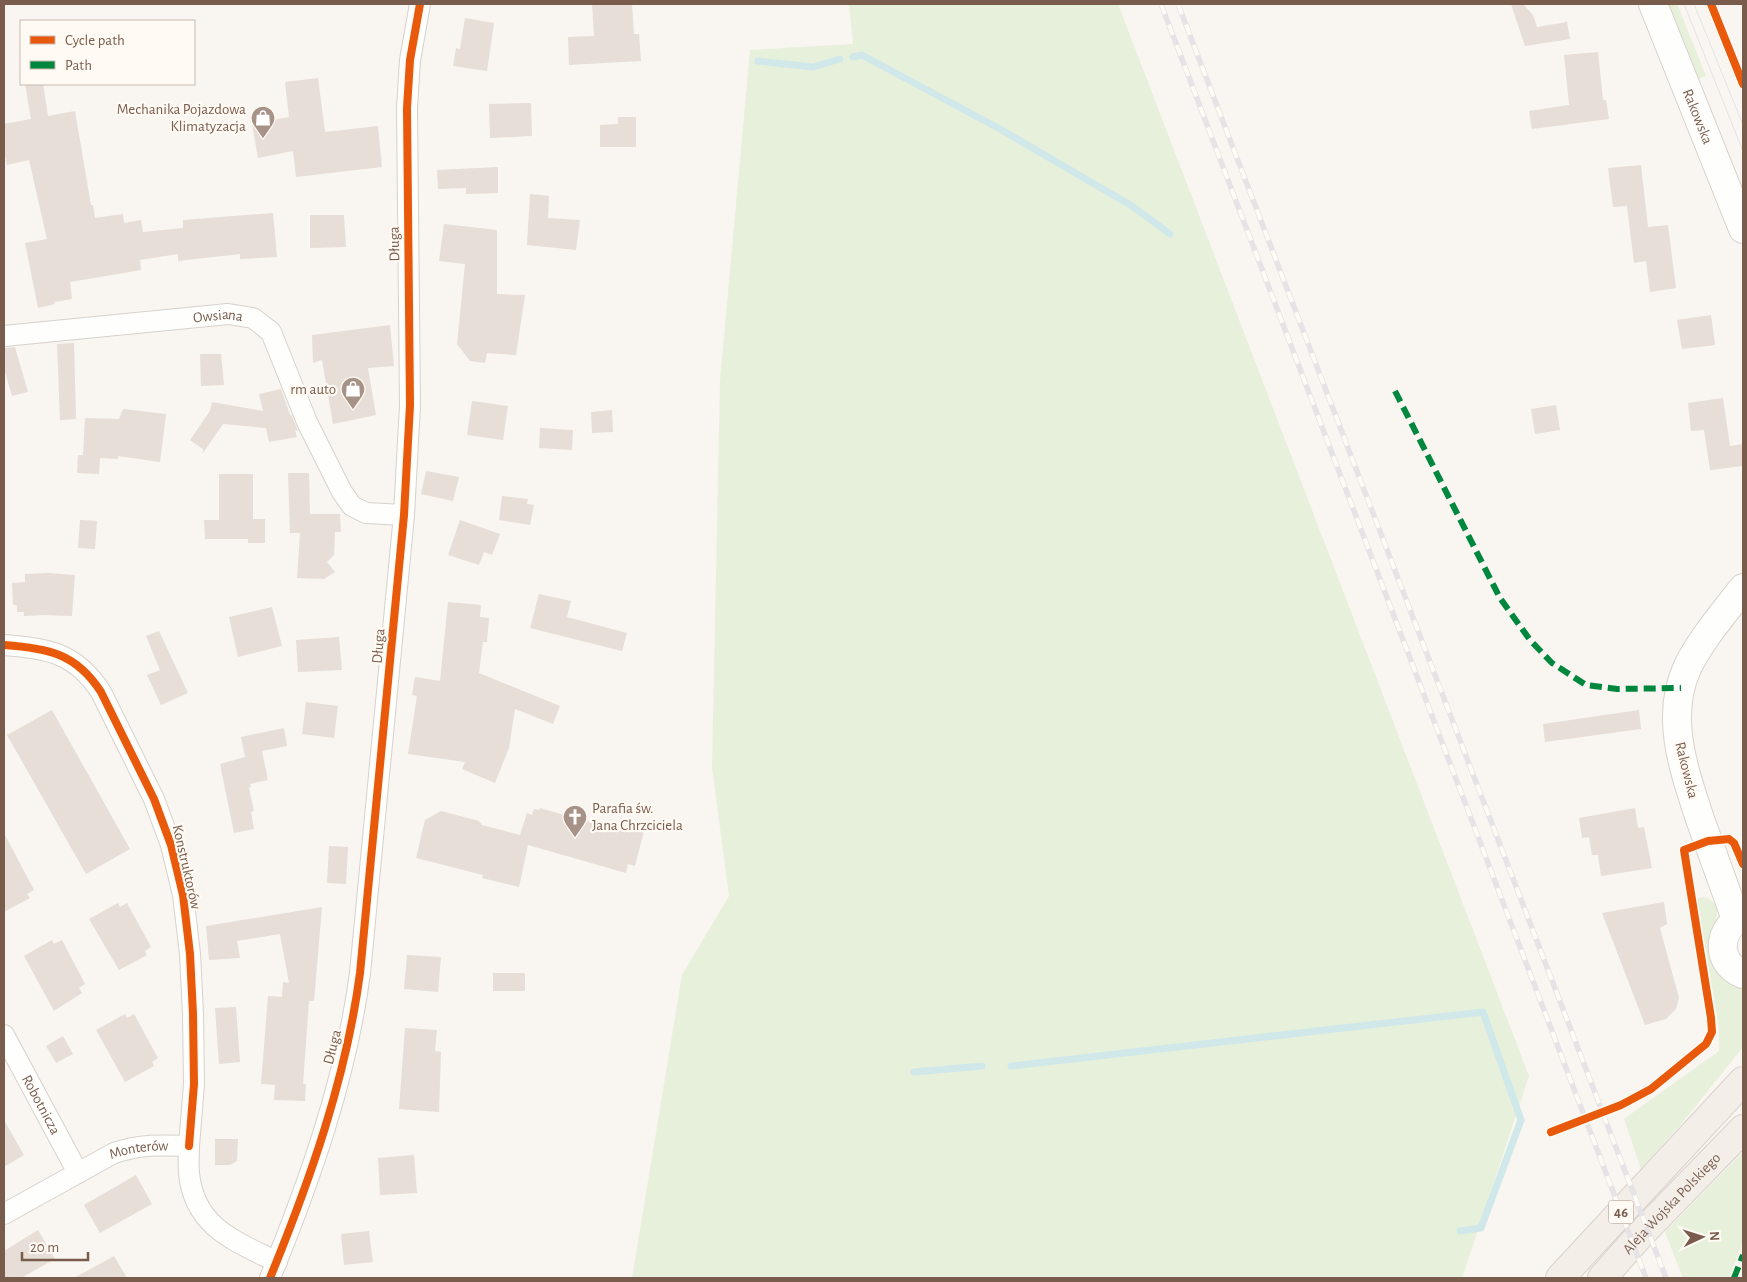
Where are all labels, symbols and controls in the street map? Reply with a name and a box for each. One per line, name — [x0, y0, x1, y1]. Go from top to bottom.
legend — [20, 20, 195, 85]
text: Cycle path — [65, 33, 125, 48]
text: Path — [65, 58, 92, 73]
street label: Rakowska — [1680, 87, 1715, 146]
place label: Mechanika Pojazdowa Klimatyzacja — [117, 102, 246, 134]
shop icon: Mechanika Pojazdowa Klimatyzacja — [250, 105, 276, 139]
street label: Długa — [387, 226, 402, 262]
street label: Owsiana — [192, 307, 244, 325]
shop icon: rm auto — [340, 376, 366, 410]
place label: rm auto — [290, 382, 336, 397]
street label: Długa — [369, 628, 388, 664]
street label: Rakowska — [1672, 740, 1701, 800]
place label: Parafia św. Jana Chrzciciela — [592, 801, 683, 833]
church icon: Parafia św. Jana Chrzciciela — [562, 804, 588, 838]
street label: Konstruktorów — [169, 823, 204, 911]
street label: Długa — [321, 1028, 344, 1066]
street label: Robotnicza — [19, 1073, 63, 1137]
street label: Monterów — [107, 1138, 168, 1162]
street label: Aleja Wojska Polskiego — [1620, 1150, 1724, 1257]
road number: 46 — [1608, 1200, 1634, 1224]
north arrow — [1677, 1212, 1727, 1262]
scale bar — [22, 1230, 89, 1262]
text: N — [1707, 1231, 1721, 1242]
text: 20 m — [30, 1240, 59, 1255]

